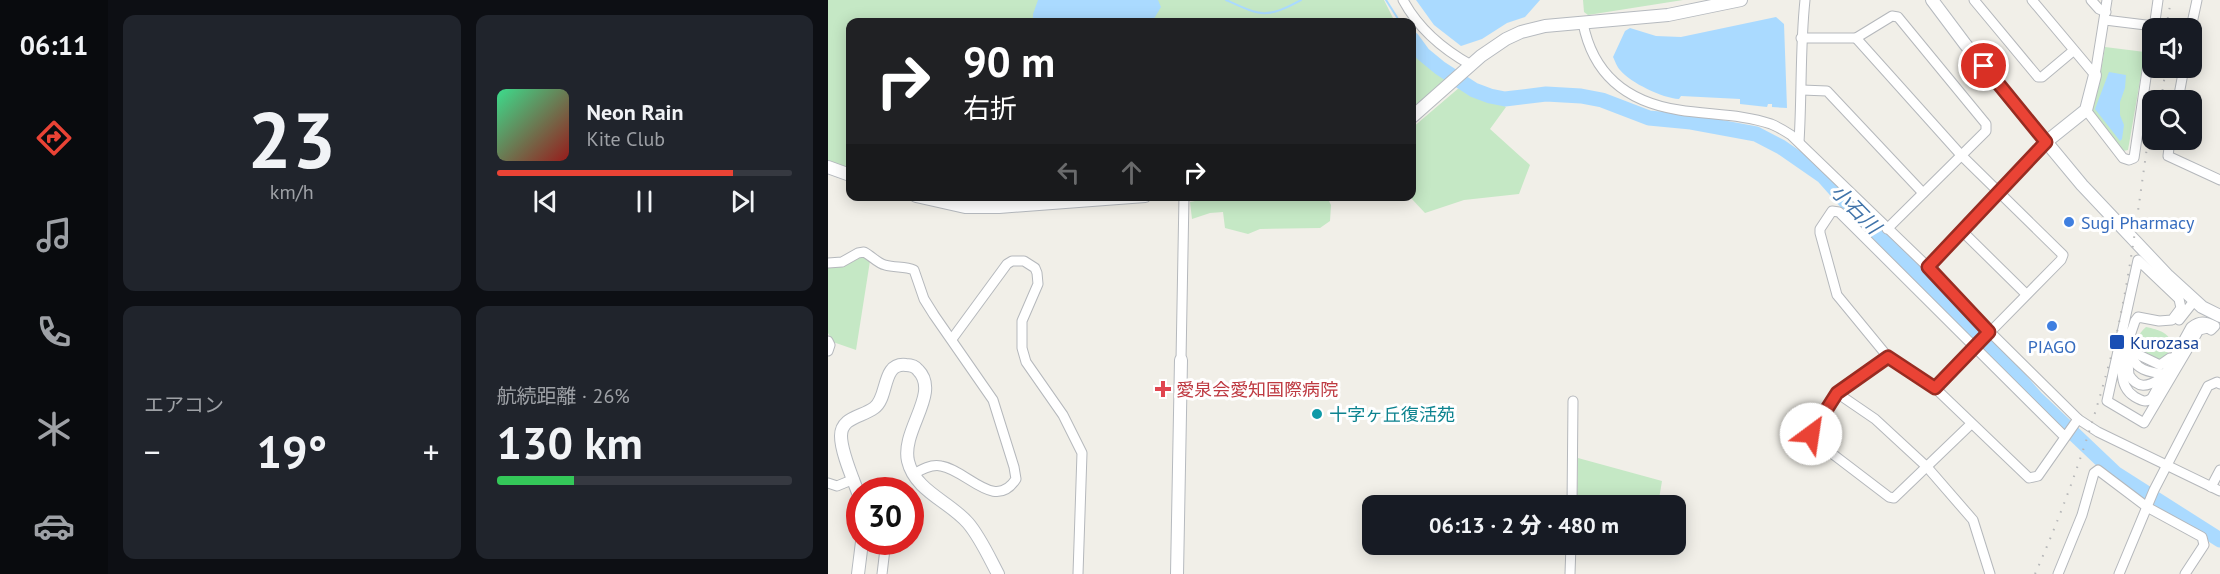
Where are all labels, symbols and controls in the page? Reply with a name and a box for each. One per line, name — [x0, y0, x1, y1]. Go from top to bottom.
map controls — [2142, 18, 2202, 150]
button: sound — [2142, 18, 2202, 78]
text: 06:11 — [20, 28, 88, 62]
text: 90 m — [963, 34, 1055, 89]
pin — [1958, 40, 2009, 91]
icon: right — [864, 42, 942, 120]
icon: arrive — [1967, 49, 2000, 82]
text: 23 — [248, 89, 336, 190]
button: search — [2142, 90, 2202, 150]
text: 右折 — [963, 91, 1017, 125]
text: Neon Rain — [587, 98, 683, 126]
icon: directions — [33, 117, 75, 159]
text: Kite Club — [587, 126, 665, 152]
icon: left — [1052, 156, 1085, 189]
icon: ahead — [1115, 156, 1148, 189]
icon: right — [1178, 156, 1211, 189]
text: km/h — [270, 179, 314, 205]
water label: 小石川 — [1826, 179, 1888, 241]
icon: previous — [529, 185, 562, 218]
icon: pause — [628, 185, 661, 218]
icon: next — [726, 185, 759, 218]
place label: Sugi Pharmacy — [2081, 211, 2195, 234]
icon: music — [33, 214, 75, 256]
marker: Sugi Pharmacy — [2062, 215, 2076, 229]
icon: phone — [33, 311, 75, 353]
marker: PIAGO — [2045, 319, 2059, 333]
place label: Kurozasa — [2130, 331, 2199, 354]
marker: Kurozasa — [2108, 333, 2126, 351]
place label: PIAGO — [2028, 335, 2076, 358]
place label: 愛泉会愛知国際病院 — [1176, 378, 1338, 401]
marker: 愛泉会愛知国際病院 — [1154, 380, 1172, 398]
text: 航続距離 · 26% — [497, 383, 630, 409]
text: エアコン — [144, 392, 224, 418]
position arrow — [1779, 402, 1843, 466]
place label: 十字ヶ丘復活苑 — [1329, 403, 1455, 426]
marker: 十字ヶ丘復活苑 — [1310, 407, 1324, 421]
icon: climate — [33, 408, 75, 450]
text: 130 km — [497, 413, 643, 471]
text: 19° — [256, 422, 327, 480]
text: − — [144, 430, 161, 473]
text: + — [423, 430, 439, 473]
speed limit sign: 30 — [846, 477, 924, 555]
icon: car — [33, 505, 75, 547]
text: 06:13 · 2 分 · 480 m — [1429, 511, 1619, 539]

